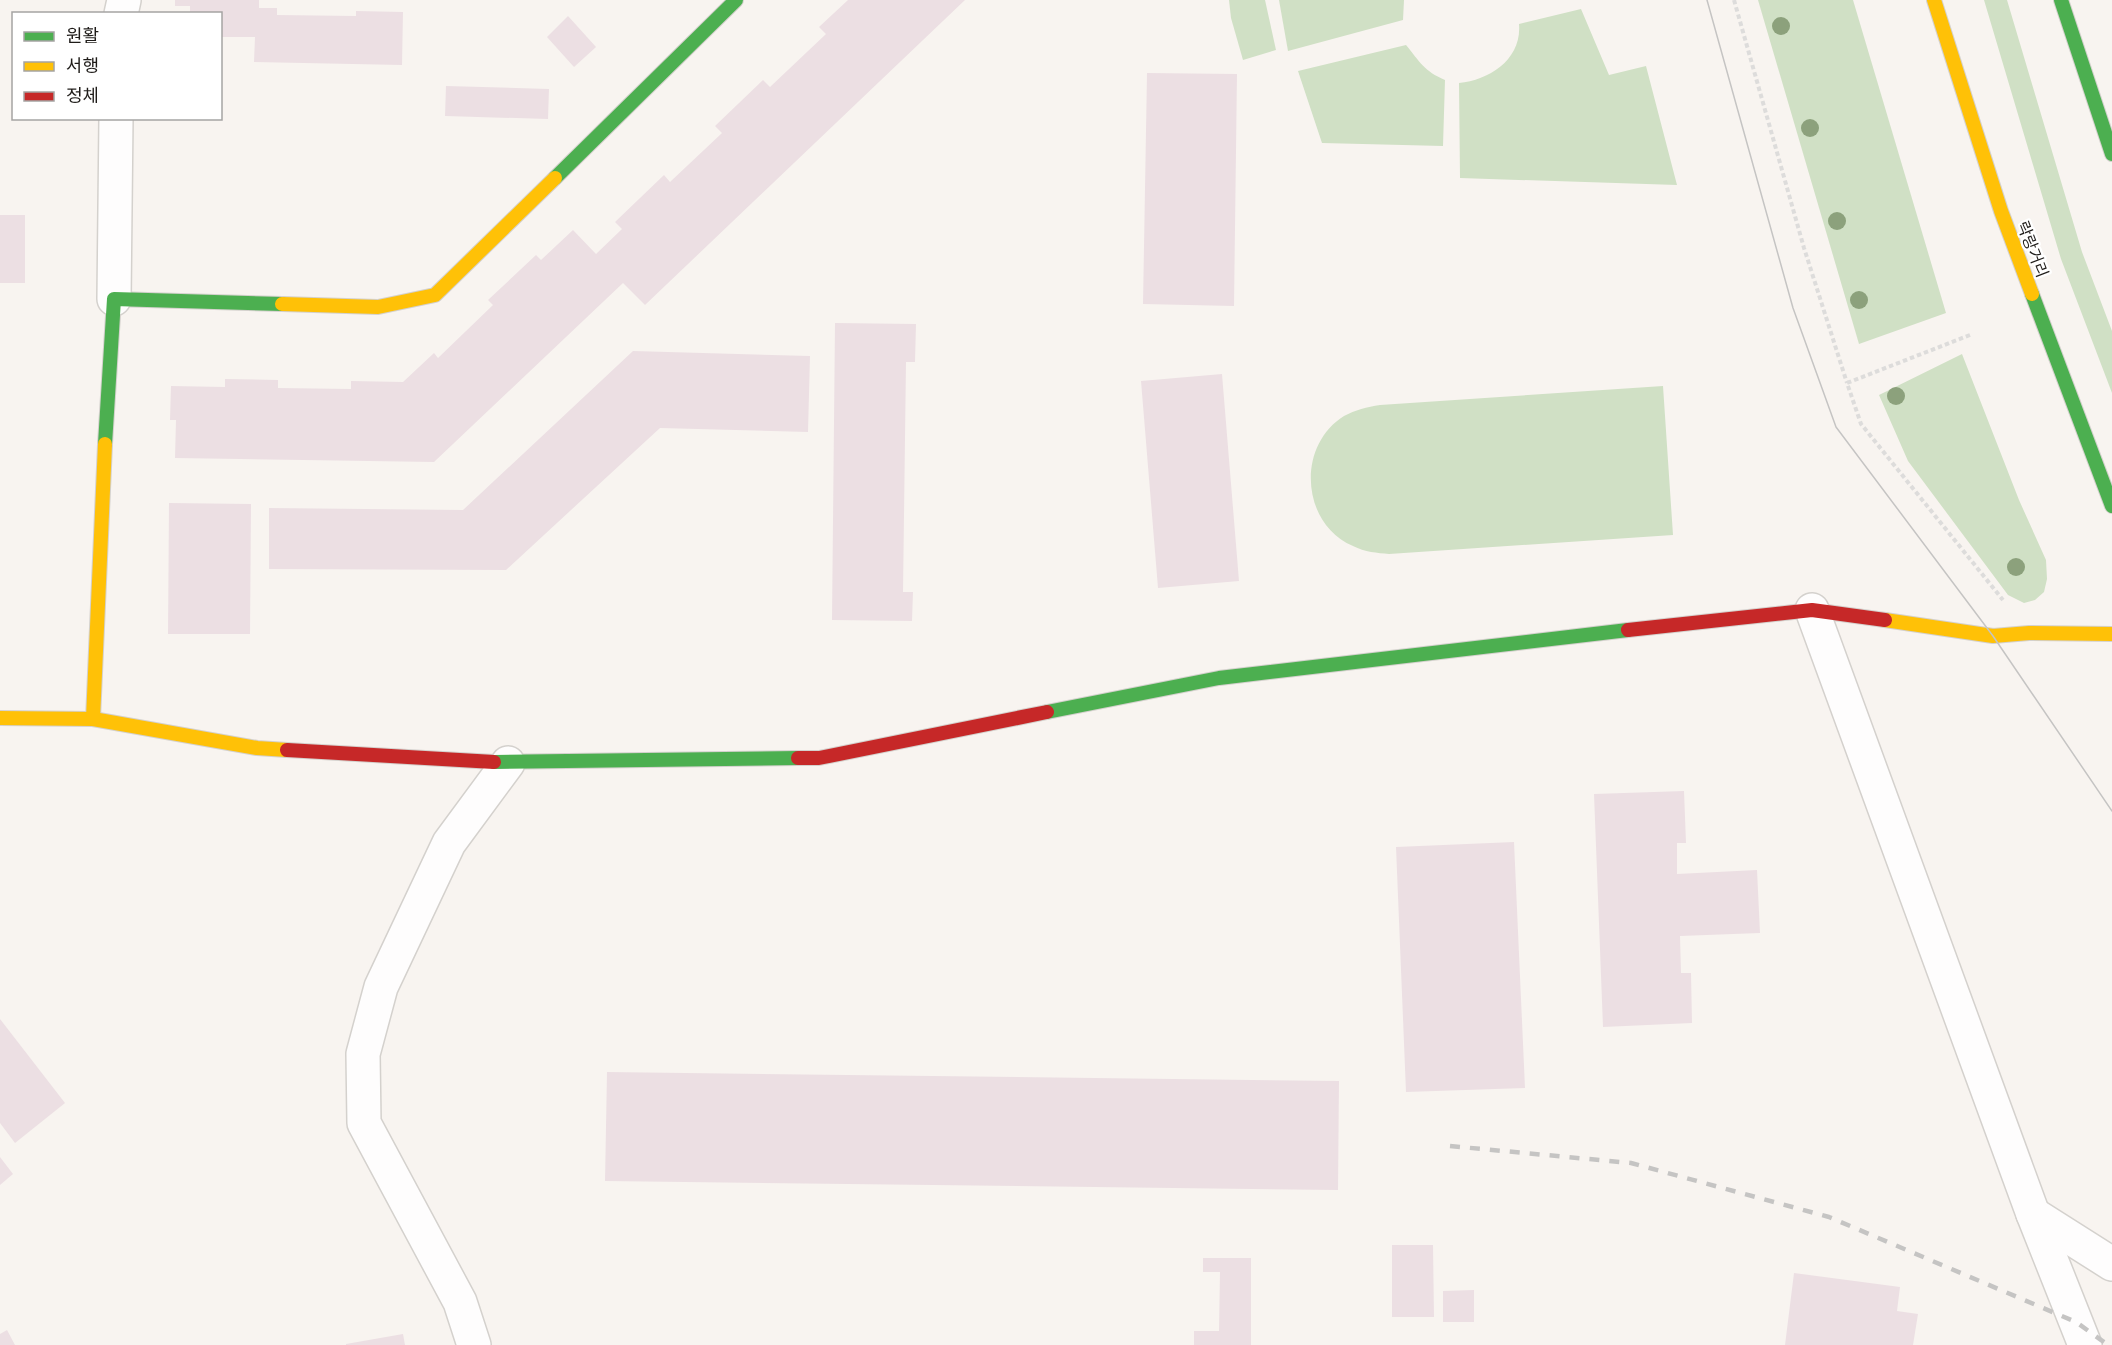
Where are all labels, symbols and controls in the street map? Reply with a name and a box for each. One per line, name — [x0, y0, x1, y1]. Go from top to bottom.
legend — [12, 12, 222, 120]
text: 원활 — [66, 25, 99, 47]
text: 서행 — [66, 55, 99, 77]
text: 정체 — [66, 85, 99, 107]
street label: 락랑거리 — [2013, 218, 2052, 280]

